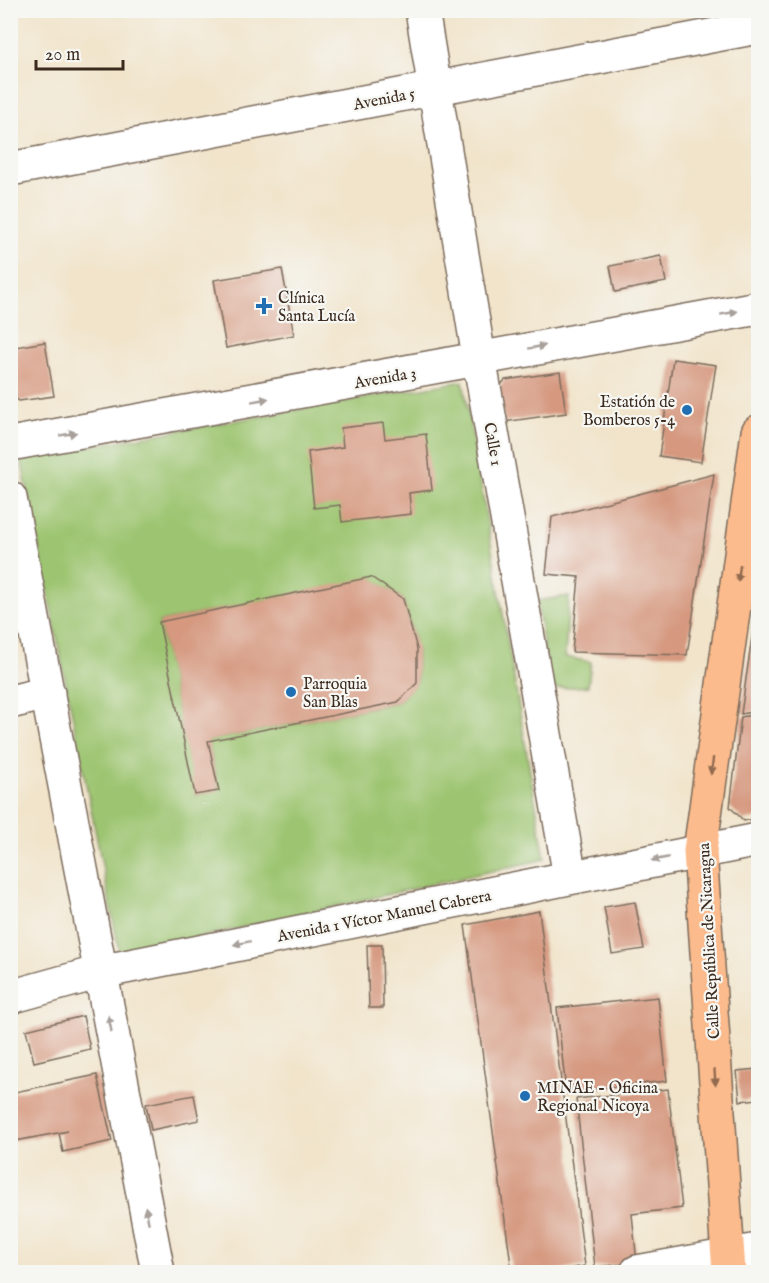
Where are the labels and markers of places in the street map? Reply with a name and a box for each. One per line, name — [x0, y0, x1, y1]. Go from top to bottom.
place label: Clínica Santa Lucía — [278, 289, 355, 327]
marker: Clínica Santa Lucía — [255, 297, 273, 315]
place label: Estatión de Bomberos 5-4 — [583, 393, 675, 431]
marker: Estatión de Bomberos 5-4 — [680, 403, 694, 417]
place label: Parroquia San Blas — [303, 675, 367, 713]
marker: Parroquia San Blas — [284, 685, 298, 699]
place label: MINAE - Oficina Regional Nicoya — [537, 1079, 658, 1117]
marker: MINAE - Oficina Regional Nicoya — [518, 1089, 532, 1103]

